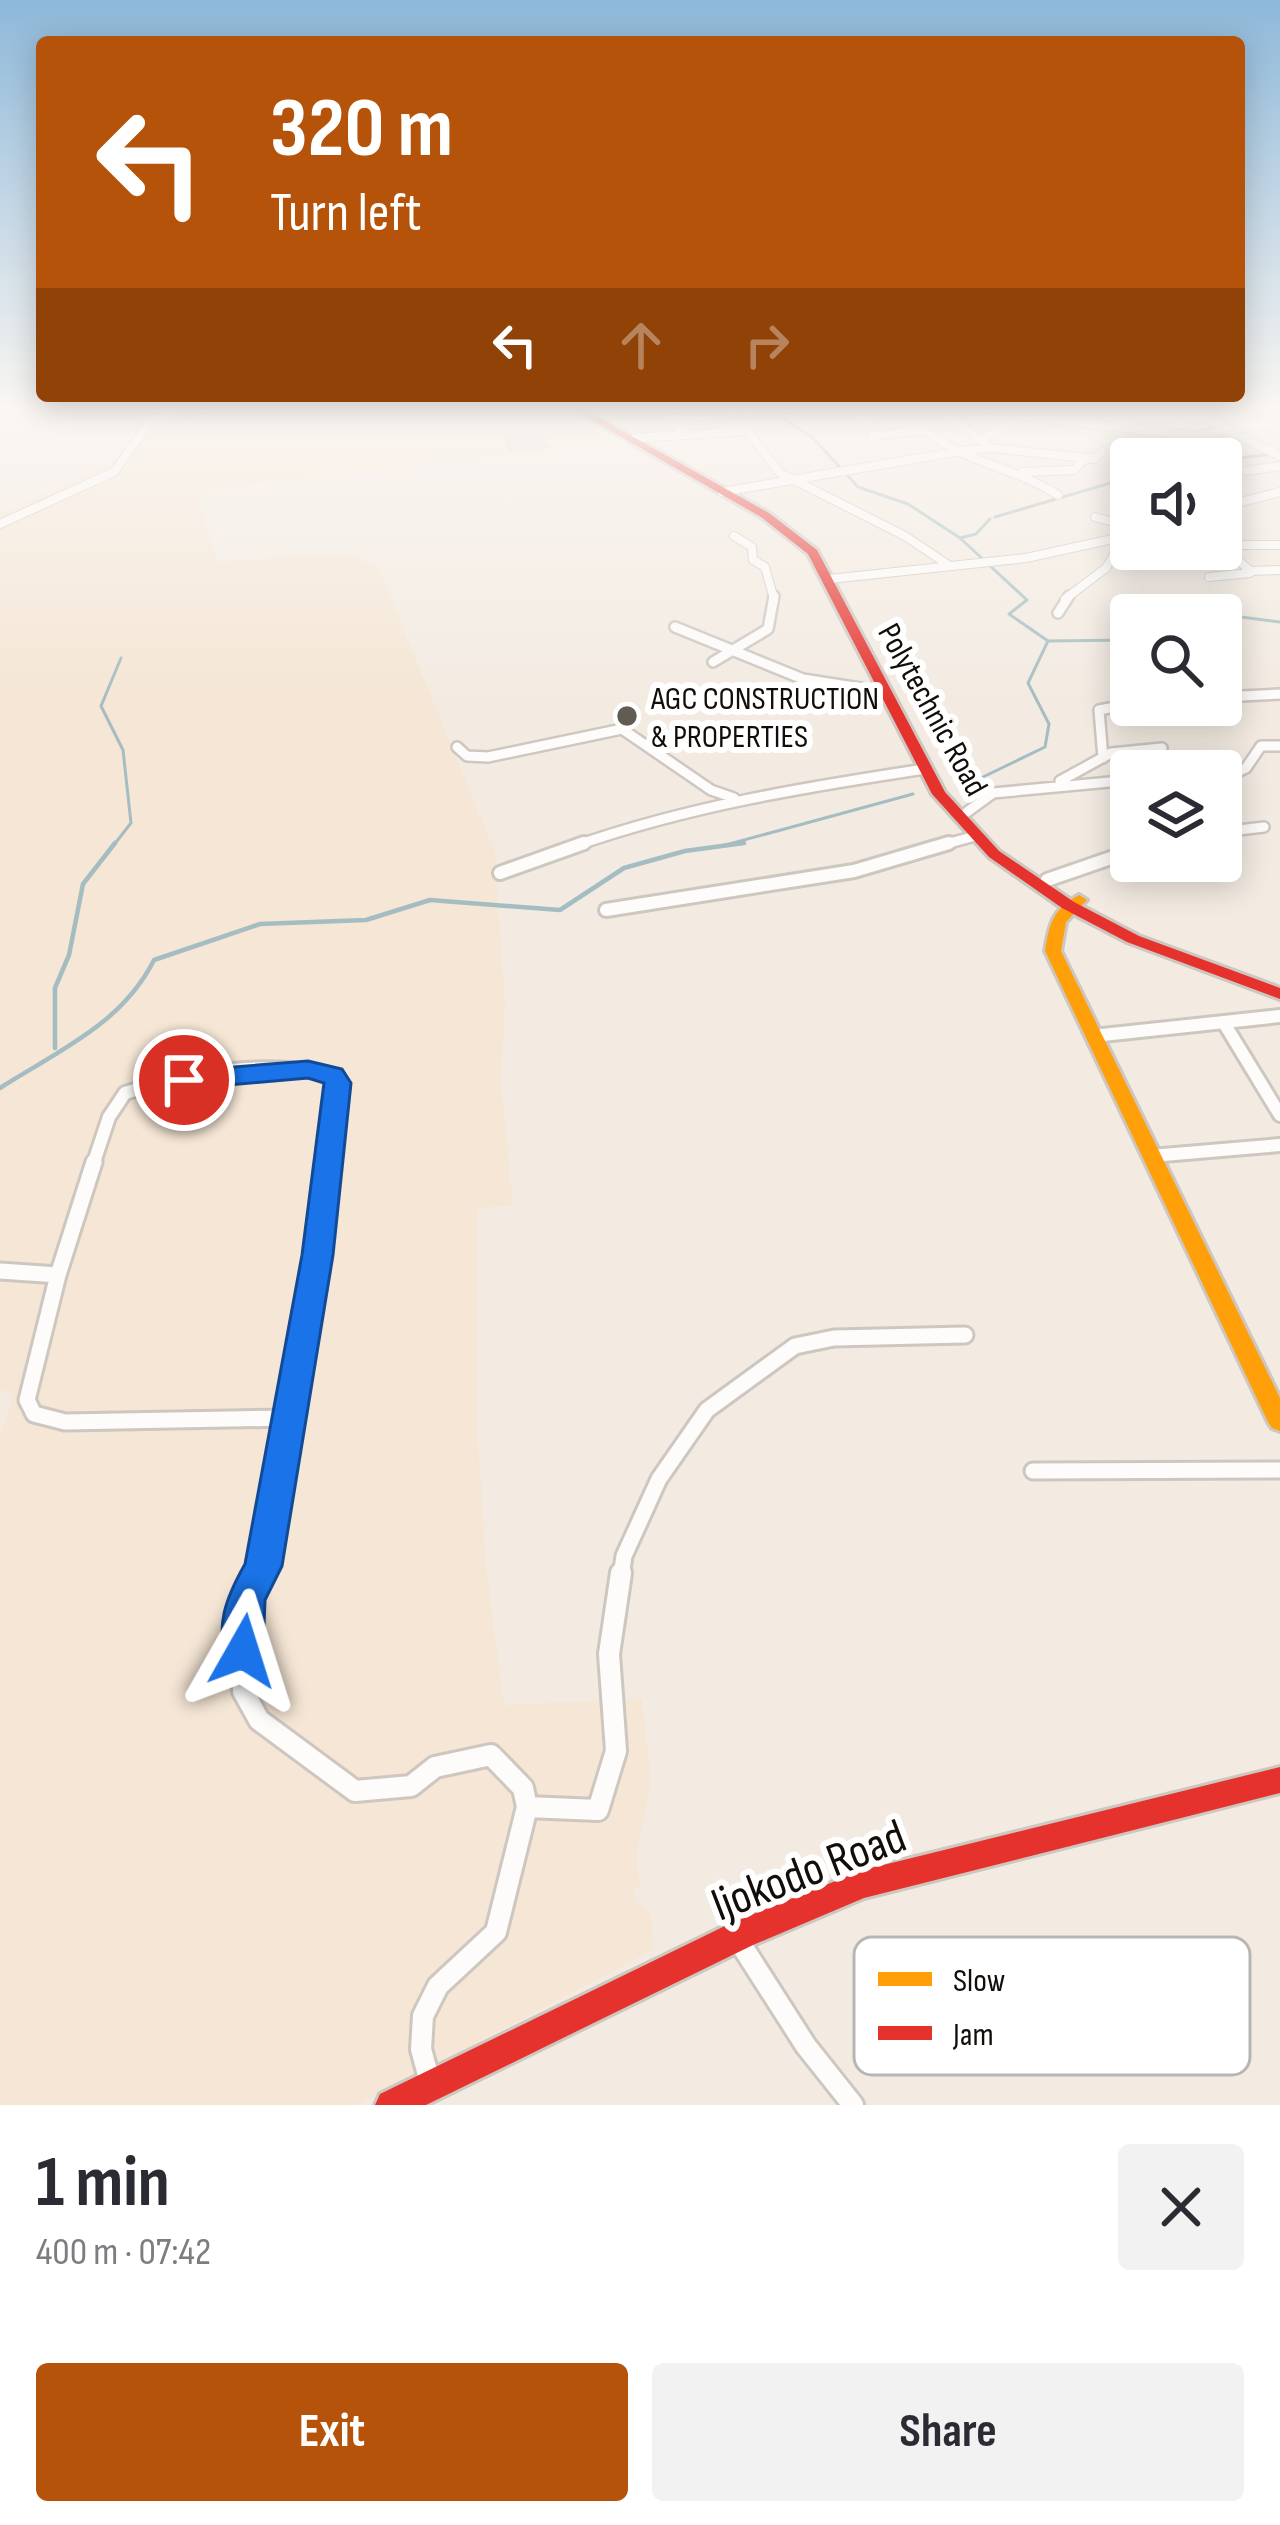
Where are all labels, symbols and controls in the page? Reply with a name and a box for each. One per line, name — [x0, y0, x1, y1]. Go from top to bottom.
text: 320 m — [270, 79, 453, 180]
icon: left — [72, 84, 228, 240]
text: Turn left — [270, 181, 422, 246]
icon: left — [482, 312, 548, 378]
icon: ahead — [608, 312, 674, 378]
icon: right — [734, 312, 800, 378]
map controls — [1110, 438, 1242, 882]
button: sound — [1110, 438, 1242, 570]
button: search — [1110, 594, 1242, 726]
street label: Polytechnic Road — [868, 617, 996, 803]
place label: AGC CONSTRUCTION & PROPERTIES — [650, 679, 879, 757]
marker: AGC CONSTRUCTION & PROPERTIES — [614, 703, 640, 729]
button: layers — [1110, 750, 1242, 882]
pin — [133, 1029, 235, 1131]
icon: arrive — [151, 1047, 217, 1113]
position arrow — [180, 1588, 306, 1714]
street label: Ijokodo Road — [704, 1808, 914, 1934]
legend — [854, 1937, 1250, 2075]
text: Slow — [953, 1961, 1005, 2001]
text: Jam — [952, 2015, 994, 2055]
text: 1 min — [36, 2140, 170, 2227]
button: close — [1118, 2144, 1244, 2270]
text: 400 m · 07:42 — [36, 2229, 211, 2276]
button: Exit — [36, 2363, 628, 2501]
button: Share — [652, 2363, 1244, 2501]

